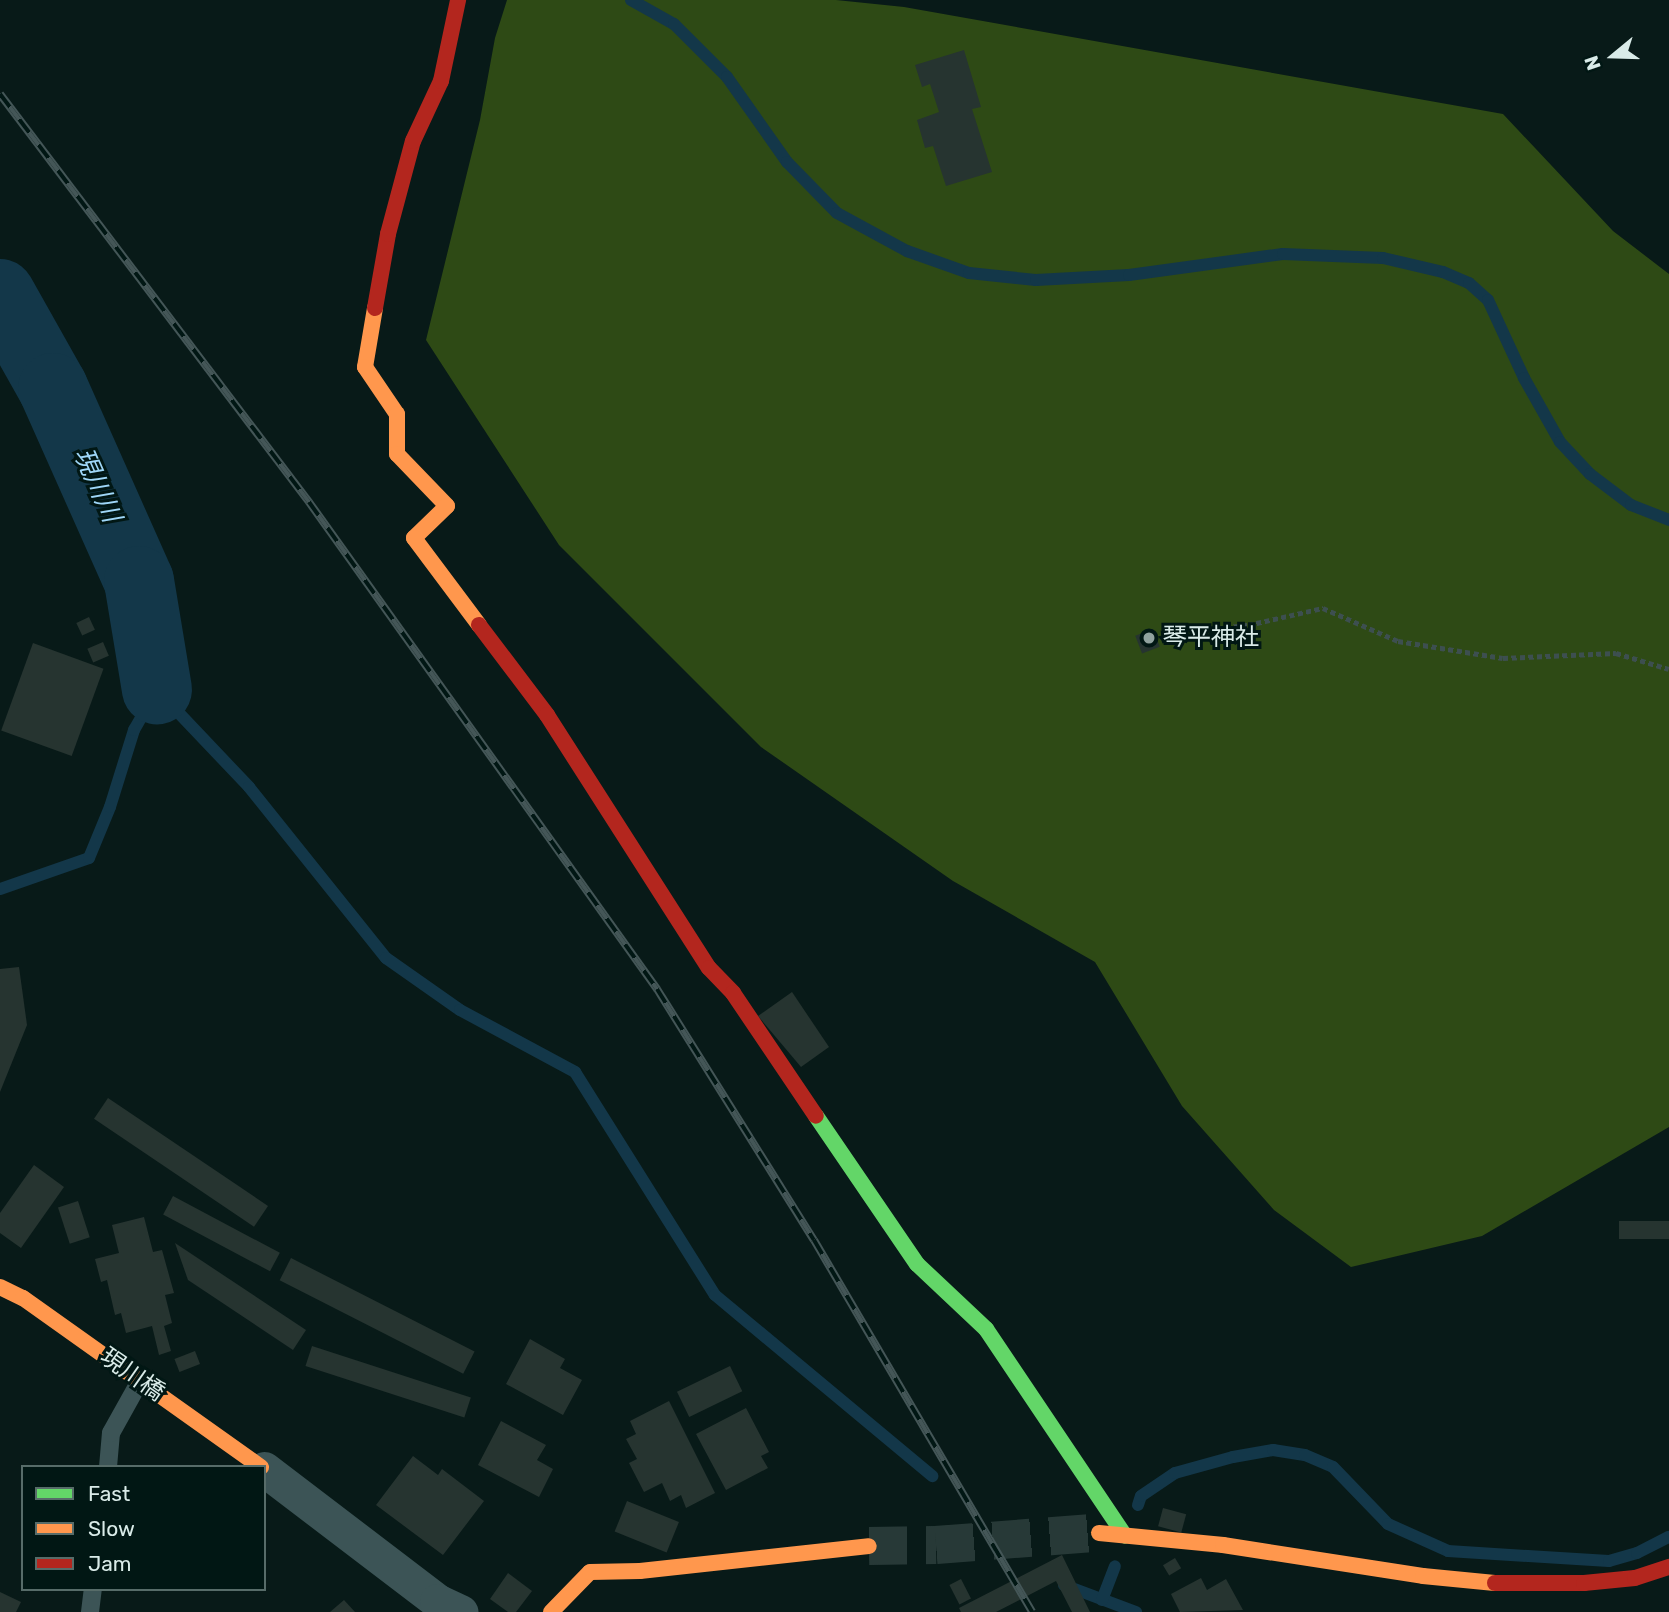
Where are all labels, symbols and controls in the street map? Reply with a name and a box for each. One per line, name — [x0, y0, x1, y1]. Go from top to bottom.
north arrow — [1578, 21, 1648, 91]
text: N — [1580, 53, 1606, 73]
water label: 現川川 — [67, 443, 127, 527]
place label: 琴平神社 — [1163, 624, 1259, 652]
marker: 琴平神社 — [1141, 630, 1157, 646]
street label: 現川橋 — [94, 1343, 170, 1407]
legend — [21, 1465, 266, 1591]
text: Fast — [88, 1481, 130, 1506]
text: Slow — [88, 1516, 135, 1541]
text: Jam — [88, 1551, 132, 1576]

